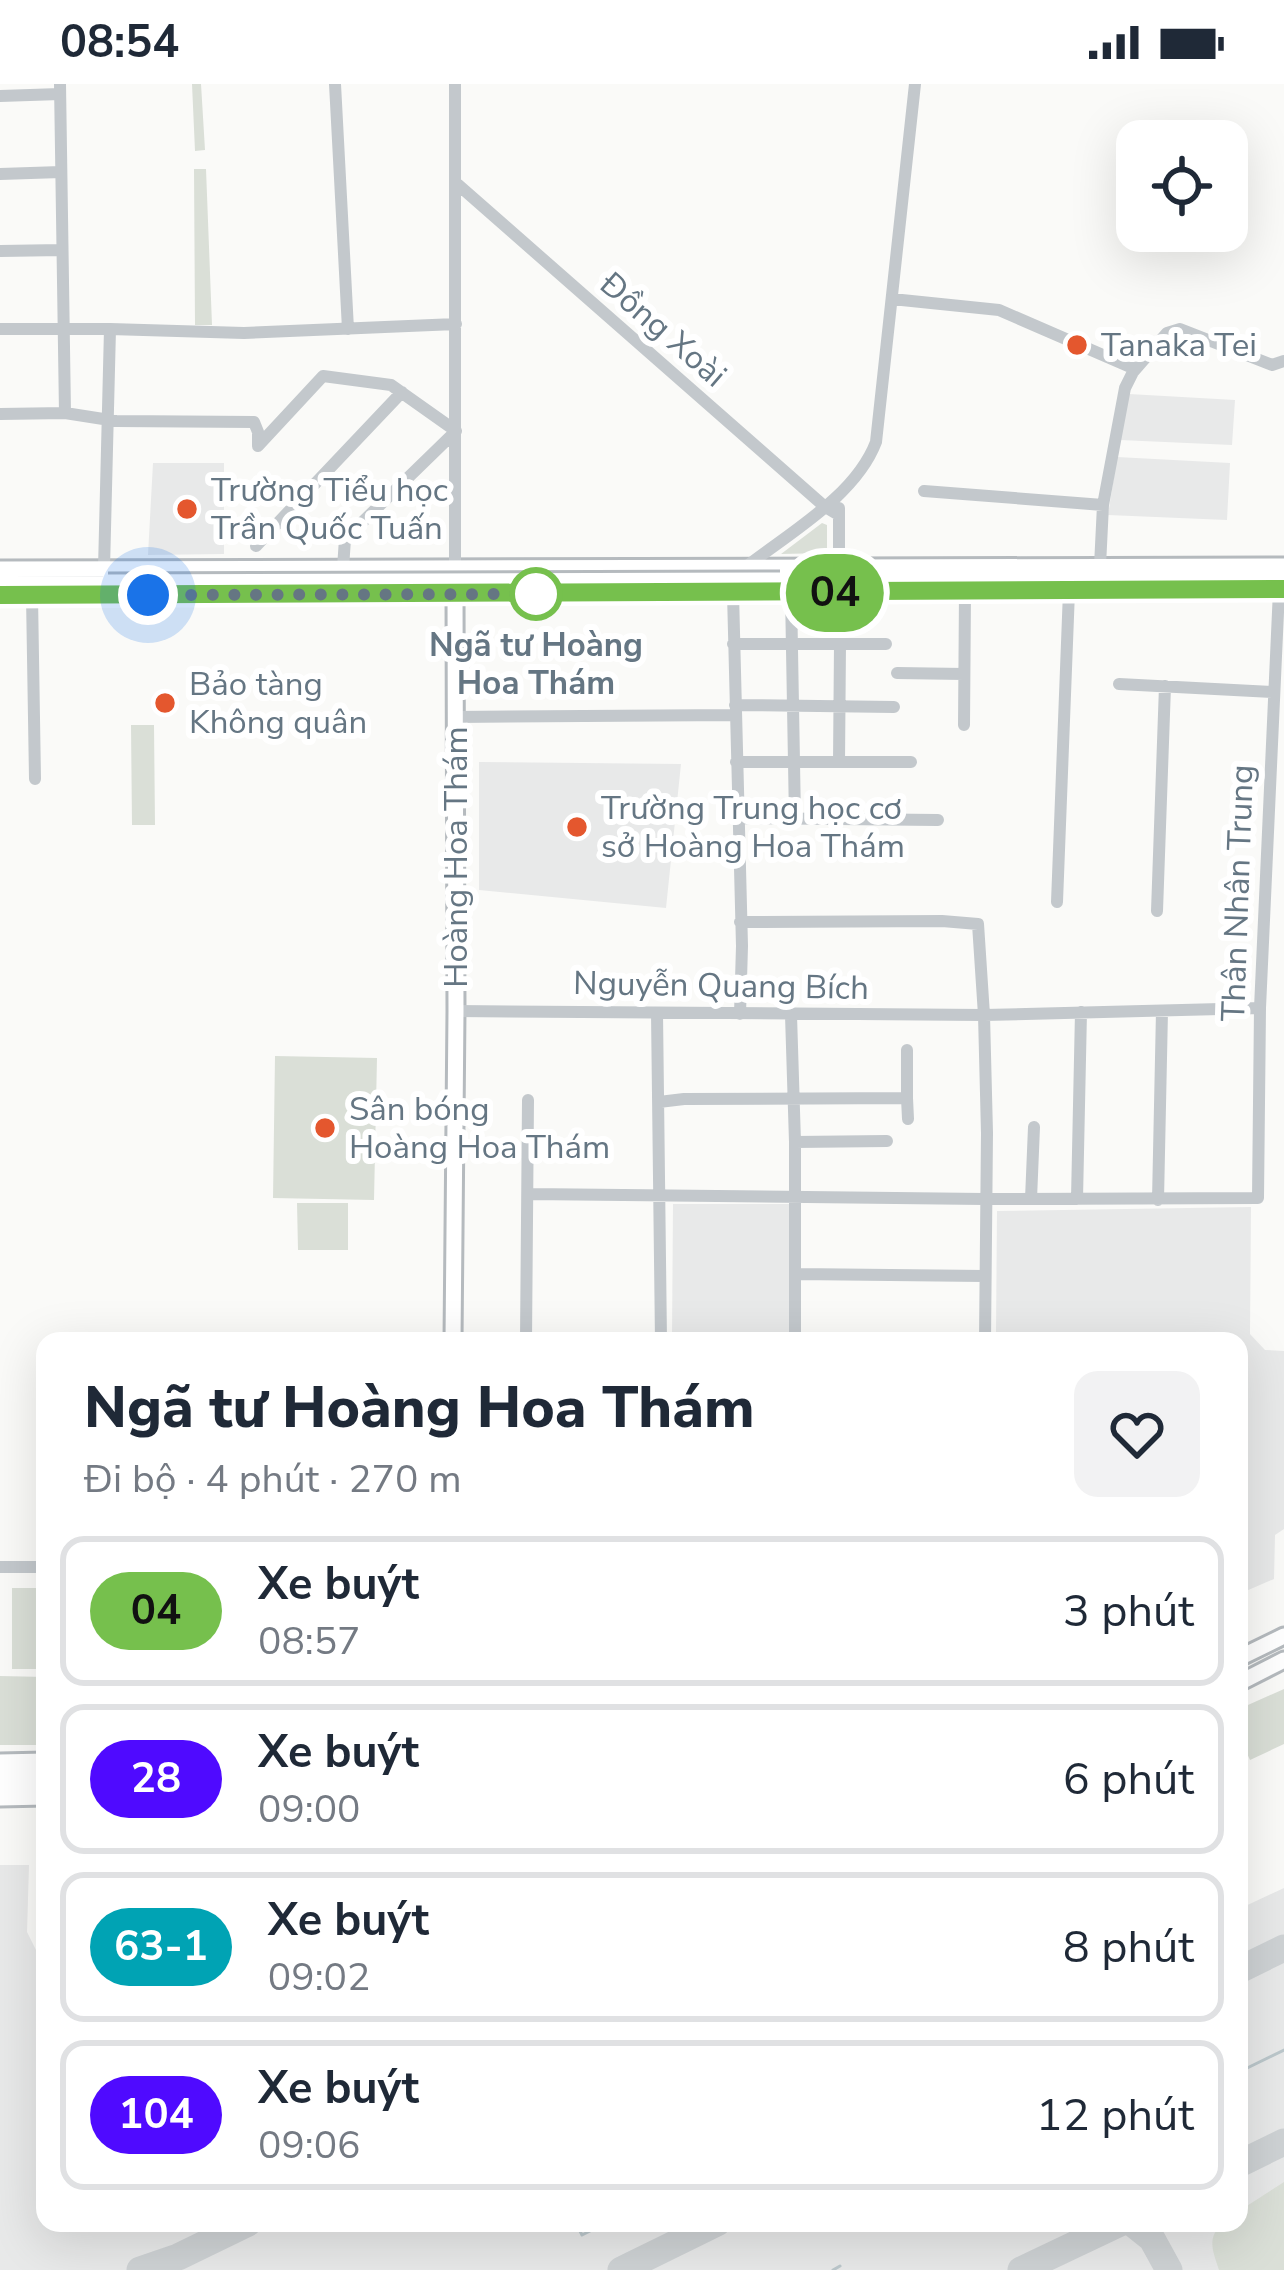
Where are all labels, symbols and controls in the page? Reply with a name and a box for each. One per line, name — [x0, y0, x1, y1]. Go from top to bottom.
text: 08:54 — [60, 12, 179, 73]
map controls — [1116, 120, 1248, 252]
button: locate — [1116, 120, 1248, 252]
street label: Đồng Xoài — [589, 262, 736, 398]
place label: Tanaka Tei — [1101, 323, 1257, 368]
marker: Tanaka Tei — [1064, 332, 1090, 358]
place label: Trường Tiểu học Trần Quốc Tuấn — [211, 468, 448, 551]
marker: Trường Tiểu học Trần Quốc Tuấn — [174, 496, 200, 522]
line badge: 04 — [781, 554, 889, 632]
text: 04 — [810, 564, 860, 621]
your location — [118, 565, 178, 625]
marker: Ngã tư Hoàng Hoa Thám — [511, 569, 561, 619]
place label: Ngã tư Hoàng Hoa Thám — [429, 623, 643, 706]
place label: Bảo tàng Không quân — [189, 662, 367, 745]
marker: Bảo tàng Không quân — [152, 690, 178, 716]
street label: Hoàng Hoa Thám — [434, 726, 479, 988]
street label: Thân Nhân Trung — [1211, 764, 1265, 1022]
place label: Trường Trung học cơ sở Hoàng Hoa Thám — [601, 786, 905, 869]
marker: Trường Trung học cơ sở Hoàng Hoa Thám — [564, 814, 590, 840]
street label: Nguyễn Quang Bích — [573, 961, 869, 1011]
place label: Sân bóng Hoàng Hoa Thám — [349, 1087, 610, 1170]
marker: Sân bóng Hoàng Hoa Thám — [312, 1115, 338, 1141]
text: Ngã tư Hoàng Hoa Thám — [84, 1369, 755, 1447]
button: heart — [1074, 1371, 1200, 1497]
text: Đi bộ · 4 phút · 270 m — [84, 1453, 462, 1506]
text: Xe buýt — [258, 1554, 419, 1615]
text: 3 phút — [1063, 1581, 1194, 1642]
text: 04 — [131, 1582, 181, 1639]
text: 08:57 — [258, 1615, 361, 1668]
text: Xe buýt — [258, 1722, 419, 1783]
text: 6 phút — [1063, 1749, 1194, 1810]
text: 28 — [131, 1750, 181, 1807]
text: 09:00 — [258, 1783, 361, 1836]
text: Xe buýt — [268, 1890, 429, 1951]
text: 8 phút — [1063, 1917, 1194, 1978]
text: 63-1 — [114, 1918, 208, 1975]
text: 09:02 — [268, 1951, 370, 2004]
text: Xe buýt — [258, 2058, 419, 2119]
text: 12 phút — [1036, 2085, 1194, 2146]
text: 104 — [118, 2086, 194, 2143]
text: 09:06 — [258, 2119, 361, 2172]

